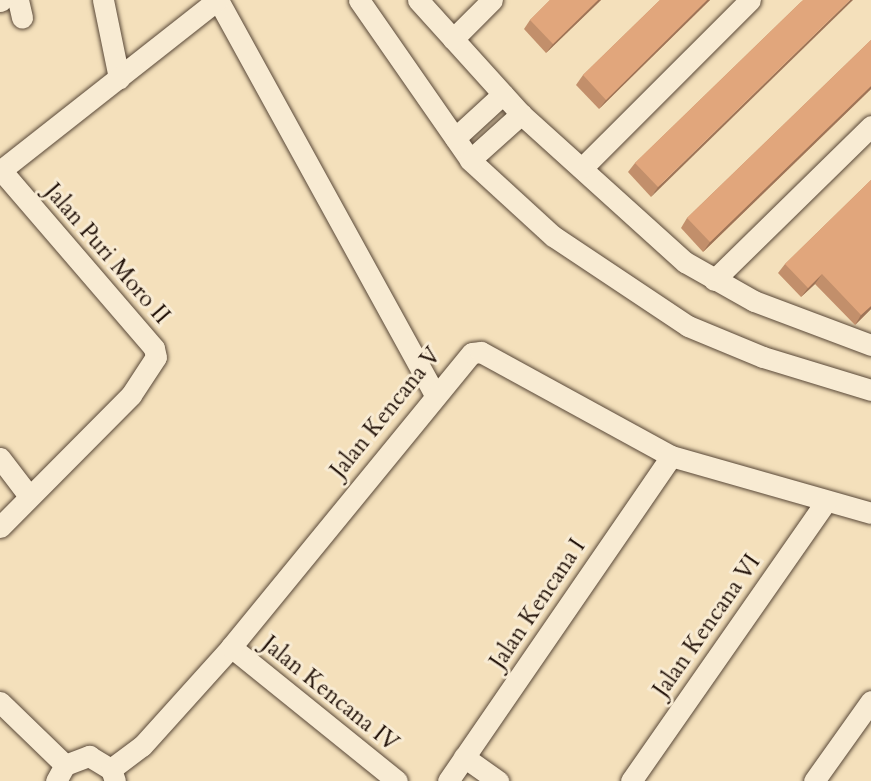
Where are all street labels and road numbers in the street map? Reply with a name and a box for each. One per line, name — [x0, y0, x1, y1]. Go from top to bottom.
street label: Jalan Puri Moro II — [39, 178, 175, 330]
street label: Jalan Kencana V — [325, 342, 447, 484]
street label: Jalan Kencana I — [484, 534, 592, 674]
street label: Jalan Kencana VI — [648, 549, 766, 703]
street label: Jalan Kencana IV — [256, 630, 404, 758]

